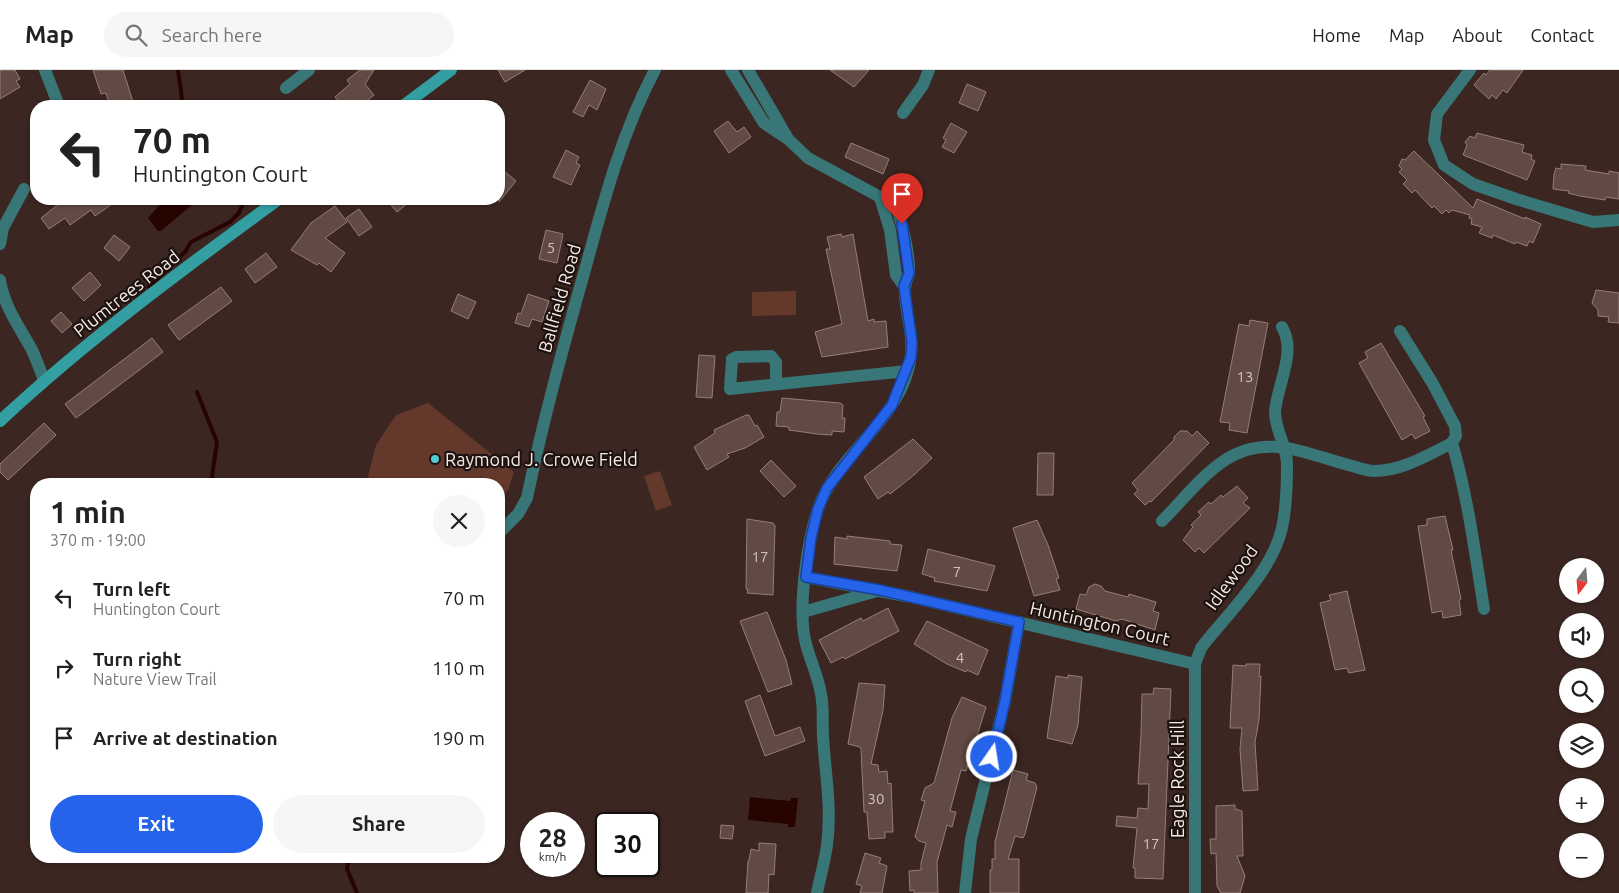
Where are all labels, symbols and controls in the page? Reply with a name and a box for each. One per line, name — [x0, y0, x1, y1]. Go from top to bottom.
search box — [104, 12, 454, 57]
text: Map — [25, 21, 74, 48]
icon: search — [122, 21, 150, 49]
text: Search here — [162, 24, 262, 46]
text: Home — [1312, 25, 1361, 45]
text: Map — [1389, 25, 1424, 45]
text: About — [1452, 25, 1502, 45]
text: Contact — [1530, 25, 1594, 45]
icon: left — [50, 120, 115, 185]
text: 70 m — [133, 120, 211, 160]
text: Huntington Court — [133, 161, 308, 186]
pin — [881, 173, 923, 224]
icon: arrive — [888, 180, 916, 208]
house number: 5 — [547, 239, 555, 256]
street label: Ballfield Road — [534, 241, 584, 355]
street label: Plumtrees Road — [69, 246, 183, 340]
house number: 13 — [1237, 368, 1253, 385]
place label: Raymond J. Crowe Field — [445, 449, 638, 469]
marker: Raymond J. Crowe Field — [429, 453, 441, 465]
text: 1 min — [50, 495, 126, 529]
button: close — [433, 495, 485, 547]
text: 370 m · 19:00 — [50, 531, 146, 549]
street label: Idlewood — [1201, 541, 1261, 613]
house number: 17 — [752, 548, 768, 565]
north arrow — [1559, 558, 1604, 602]
map controls — [1559, 558, 1604, 878]
house number: 7 — [953, 563, 961, 580]
text: Turn left — [93, 578, 171, 600]
icon: left — [50, 584, 78, 612]
text: 70 m — [443, 587, 485, 609]
street label: Huntington Court — [1028, 597, 1172, 649]
text: Huntington Court — [93, 600, 220, 618]
button: sound — [1559, 613, 1604, 658]
text: Turn right — [93, 648, 181, 670]
house number: 4 — [956, 649, 964, 666]
icon: right — [50, 654, 78, 682]
text: 110 m — [432, 657, 485, 679]
button: search — [1559, 668, 1604, 713]
text: Nature View Trail — [93, 670, 217, 688]
street label: Eagle Rock Hill — [1167, 720, 1187, 838]
button: layers — [1559, 723, 1604, 768]
icon: arrive — [50, 724, 78, 752]
text: Arrive at destination — [93, 727, 278, 749]
text: 190 m — [432, 727, 485, 749]
position arrow — [965, 730, 1017, 782]
button: + — [1559, 778, 1604, 823]
house number: 30 — [868, 790, 884, 807]
button: Exit — [50, 795, 263, 853]
button: Share — [273, 795, 485, 853]
speed limit sign: 30 — [595, 812, 660, 877]
text: 28 — [538, 824, 567, 852]
button: − — [1559, 833, 1604, 878]
house number: 17 — [1143, 835, 1159, 852]
text: km/h — [539, 850, 566, 863]

